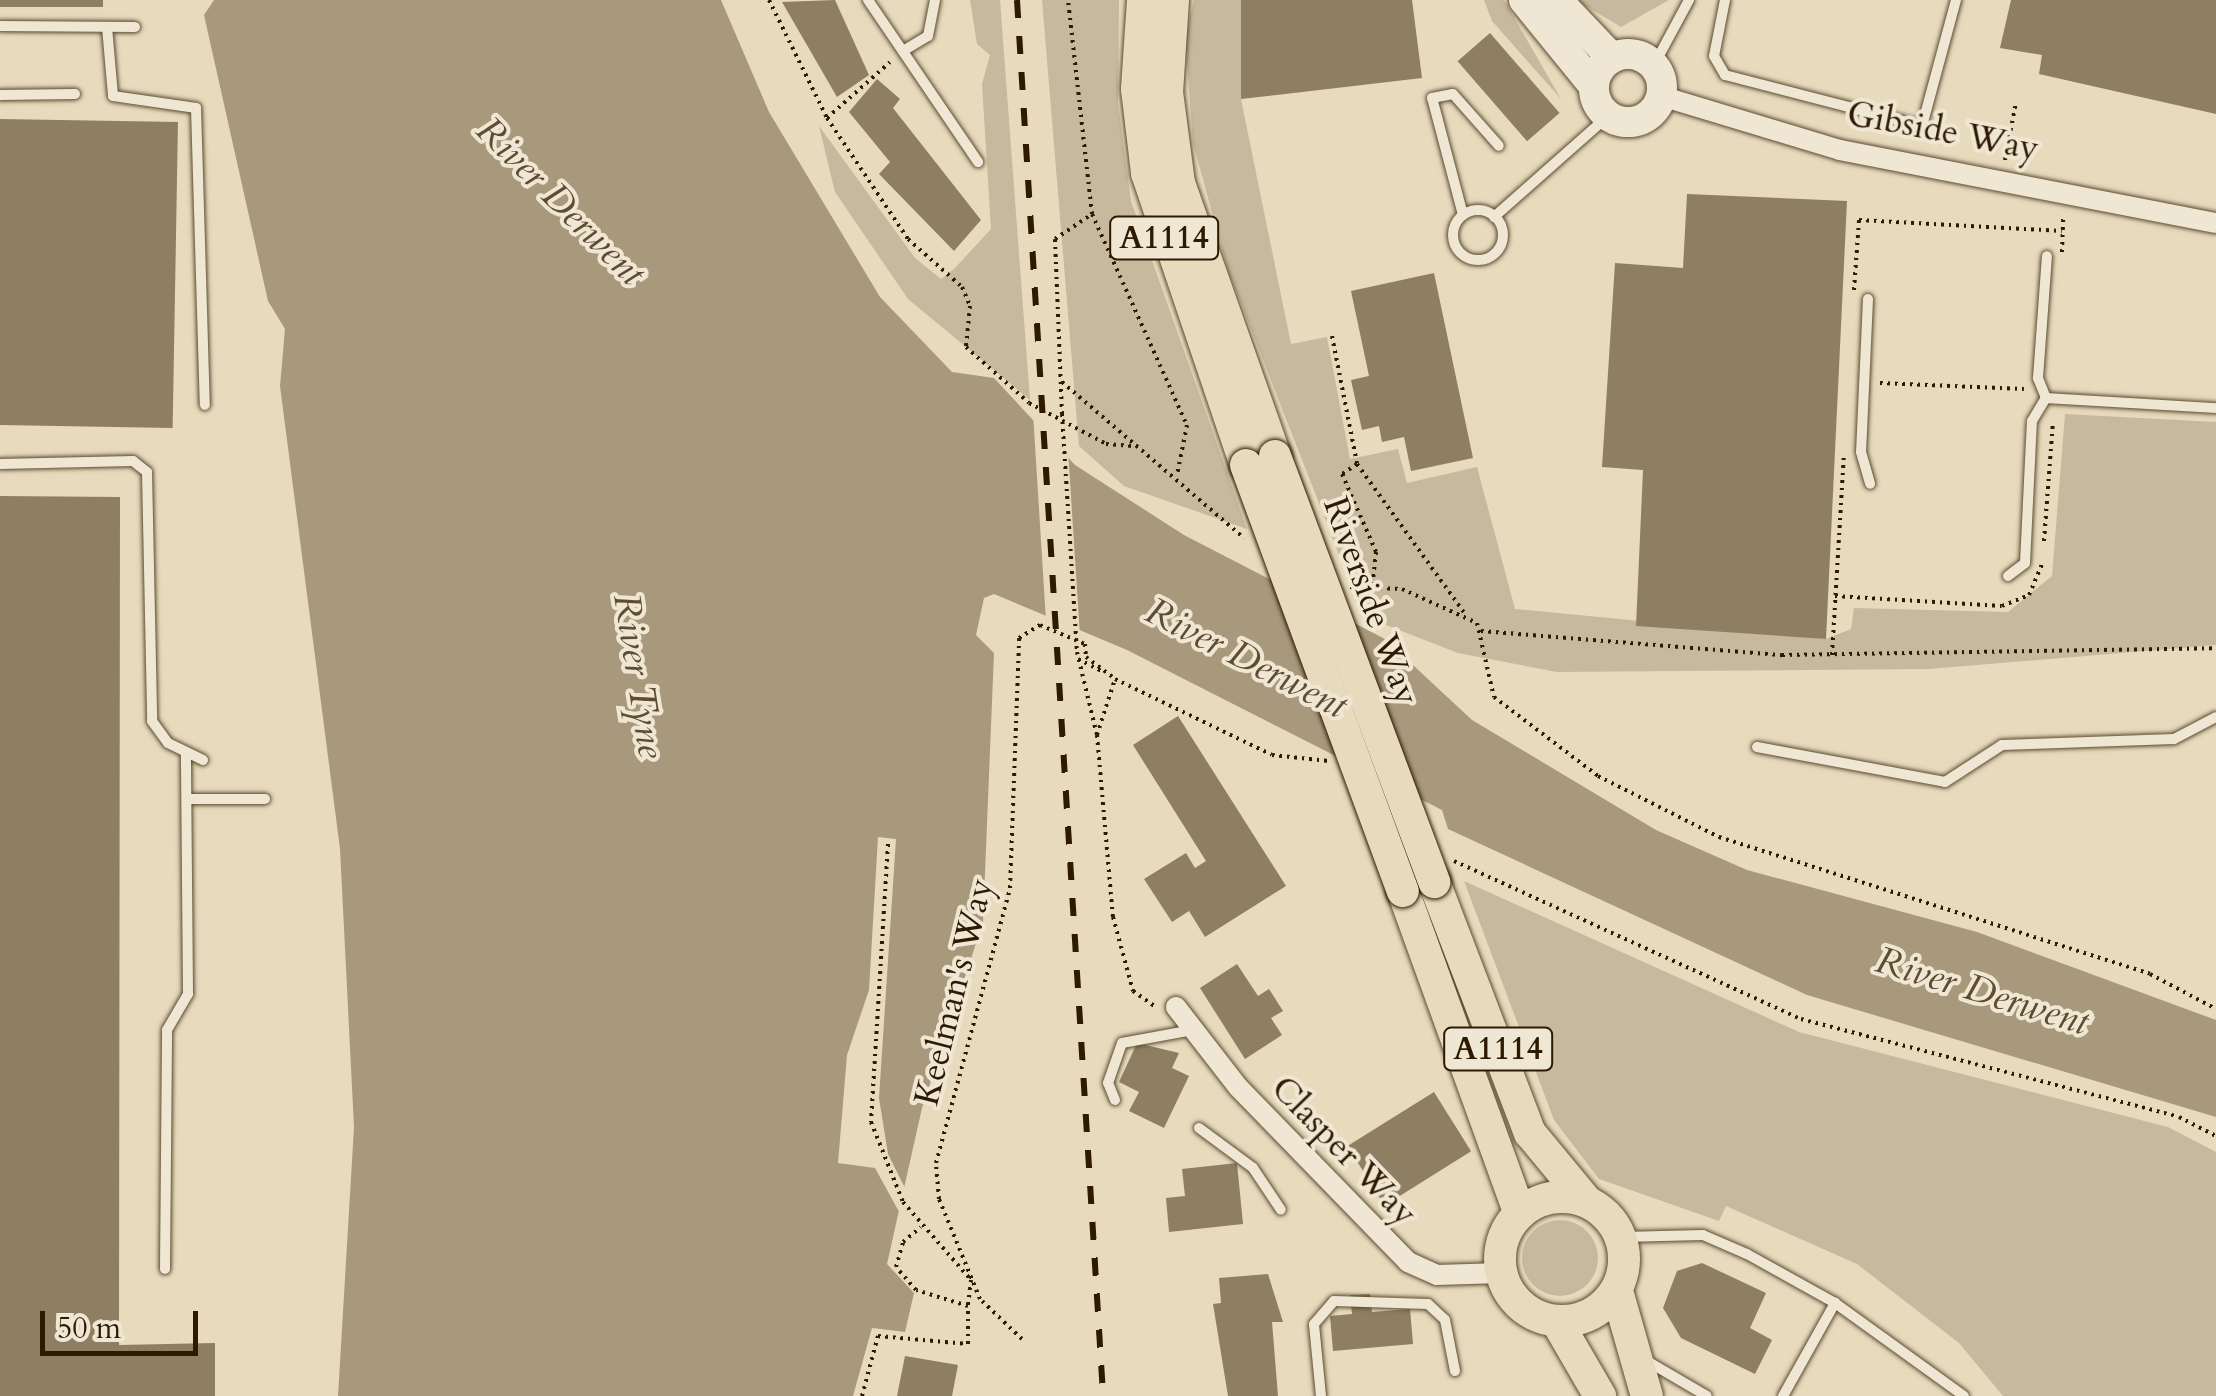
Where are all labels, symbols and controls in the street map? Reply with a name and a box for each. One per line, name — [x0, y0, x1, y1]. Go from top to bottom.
street label: Gibside Way — [1844, 92, 2042, 170]
water label: River Derwent — [466, 108, 654, 296]
road number: A1114 — [1109, 211, 1219, 265]
street label: Riverside Way — [1314, 491, 1428, 711]
water label: River Derwent — [1138, 589, 1354, 729]
water label: River Tyne — [603, 591, 673, 761]
street label: Keelman's Way — [905, 874, 1003, 1110]
water label: River Derwent — [1870, 938, 2094, 1046]
road number: A1114 — [1443, 1022, 1553, 1076]
street label: Clasper Way — [1262, 1068, 1426, 1234]
scale bar — [45, 1291, 202, 1353]
text: 50 m — [57, 1308, 121, 1349]

